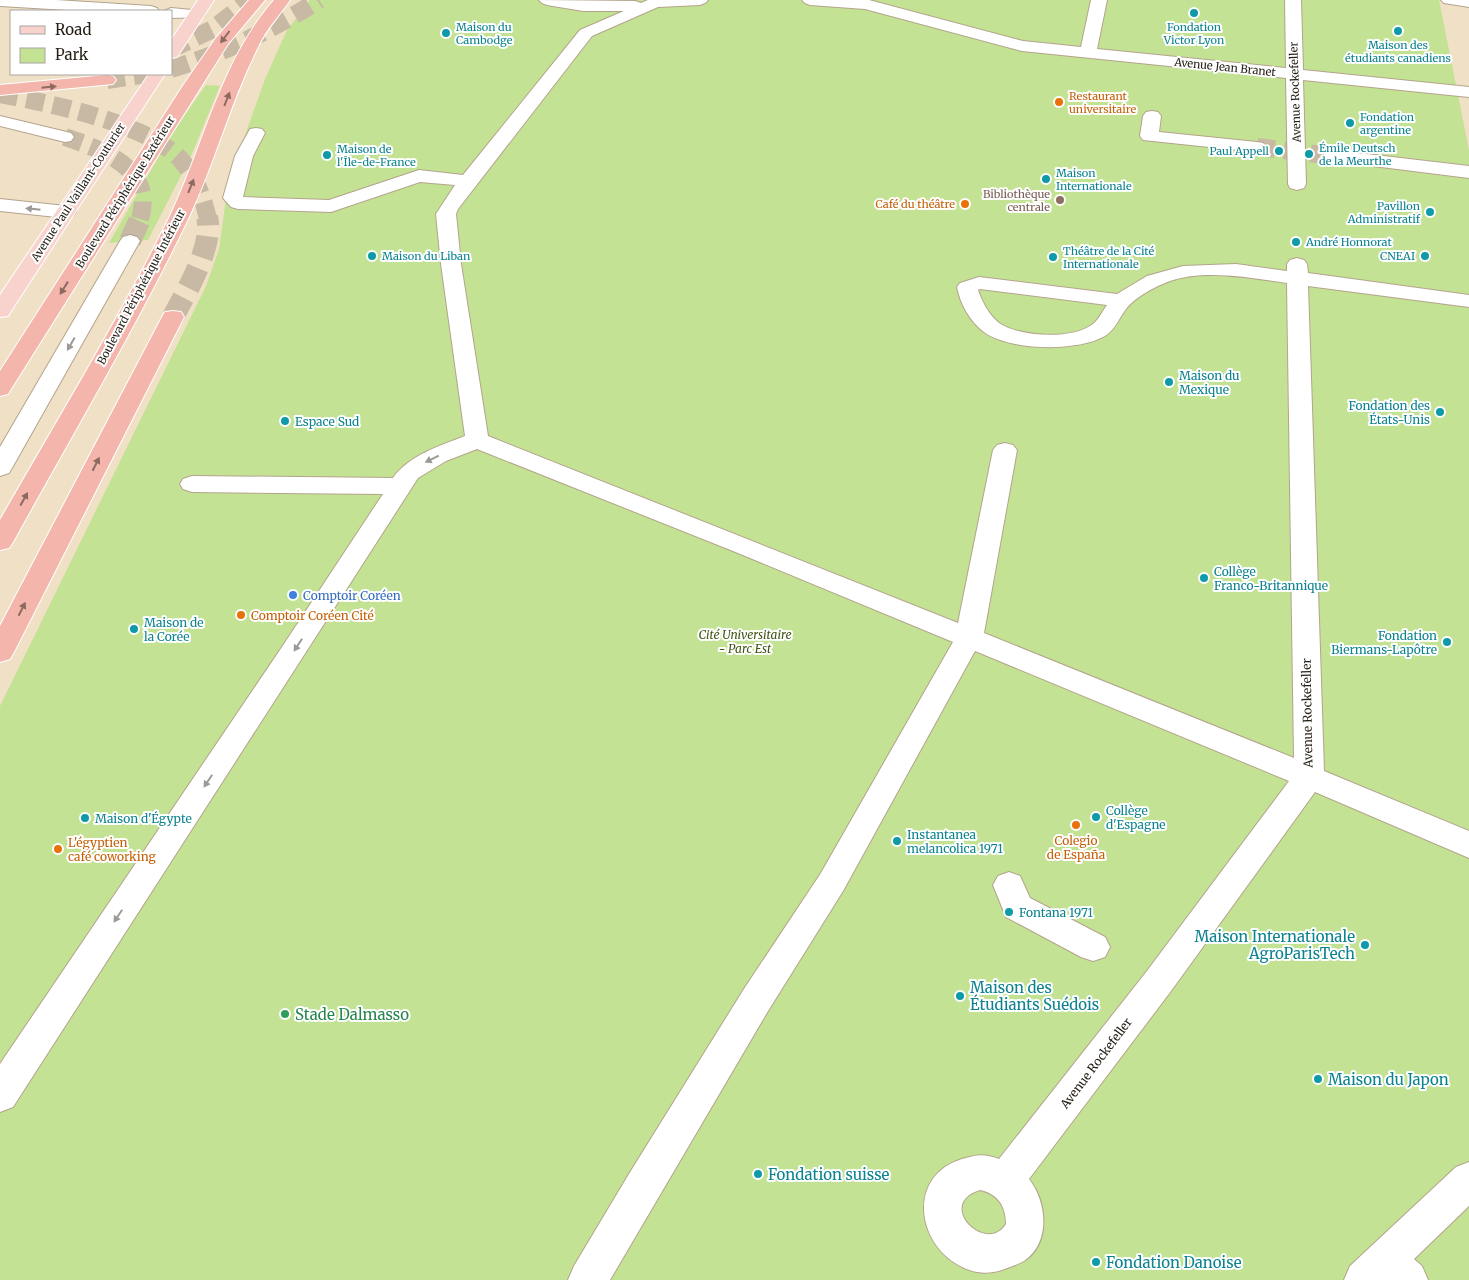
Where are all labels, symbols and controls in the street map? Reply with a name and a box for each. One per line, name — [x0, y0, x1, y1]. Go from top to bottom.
marker: Fondation Victor Lyon — [1188, 7, 1200, 19]
legend — [10, 10, 172, 75]
text: Road — [55, 20, 91, 39]
place label: Maison du Cambodge — [456, 20, 513, 47]
place label: Fondation Victor Lyon — [1163, 20, 1225, 47]
marker: Maison des étudiants canadiens — [1392, 25, 1404, 37]
marker: Maison du Cambodge — [440, 27, 452, 39]
one-way arrow — [220, 30, 230, 44]
place label: Maison des étudiants canadiens — [1345, 38, 1451, 65]
street label: Avenue Rockefeller — [1286, 41, 1304, 144]
text: Park — [55, 45, 89, 64]
street label: Avenue Jean Branet — [1173, 55, 1277, 79]
one-way arrow — [41, 83, 57, 91]
place label: Restaurant universitaire — [1069, 89, 1136, 116]
one-way arrow — [224, 91, 231, 106]
marker: Restaurant universitaire — [1053, 96, 1065, 108]
place label: Fondation argentine — [1360, 110, 1415, 137]
street label: Boulevard Périphérique Extérieur — [72, 113, 178, 270]
marker: Fondation argentine — [1344, 117, 1356, 129]
street label: Avenue Paul Vaillant-Couturier — [27, 120, 128, 265]
place label: Émile Deutsch de la Meurthe — [1319, 141, 1396, 168]
place label: Maison de l'Île-de-France — [337, 142, 416, 169]
place label: Paul Appell — [1209, 144, 1270, 158]
marker: Paul Appell — [1273, 145, 1285, 157]
marker: Émile Deutsch de la Meurthe — [1303, 148, 1315, 160]
marker: Maison de l'Île-de-France — [321, 149, 333, 161]
place label: Maison Internationale — [1056, 166, 1132, 193]
marker: Maison Internationale — [1040, 173, 1052, 185]
one-way arrow — [188, 179, 196, 194]
place label: Bibliothèque centrale — [983, 187, 1050, 214]
marker: Bibliothèque centrale — [1054, 194, 1066, 206]
place label: Café du théâtre — [875, 197, 955, 211]
marker: Café du théâtre — [959, 198, 971, 210]
place label: Pavillon Administratif — [1347, 199, 1421, 226]
one-way arrow — [25, 204, 41, 212]
marker: Pavillon Administratif — [1424, 206, 1436, 218]
street label: Boulevard Périphérique Intérieur — [94, 207, 188, 367]
place label: André Honnorat — [1305, 235, 1392, 249]
marker: André Honnorat — [1290, 236, 1302, 248]
place label: Théâtre de la Cité Internationale — [1063, 244, 1154, 271]
place label: Maison du Liban — [382, 249, 471, 263]
place label: CNEAI — [1380, 249, 1415, 263]
marker: Maison du Liban — [366, 250, 378, 262]
marker: CNEAI — [1419, 250, 1431, 262]
marker: Théâtre de la Cité Internationale — [1047, 251, 1059, 263]
one-way arrow — [59, 282, 68, 295]
one-way arrow — [67, 337, 75, 352]
place label: Maison du Mexique — [1179, 368, 1240, 397]
marker: Maison du Mexique — [1163, 376, 1175, 388]
place label: Fondation des États-Unis — [1349, 398, 1430, 427]
marker: Fondation des États-Unis — [1434, 406, 1446, 418]
place label: Espace Sud — [295, 414, 359, 429]
marker: Espace Sud — [279, 415, 291, 427]
one-way arrow — [425, 455, 439, 463]
one-way arrow — [92, 457, 100, 471]
one-way arrow — [20, 492, 28, 506]
place label: Collège Franco-Britannique — [1214, 564, 1328, 593]
marker: Collège Franco-Britannique — [1198, 572, 1210, 584]
place label: Comptoir Coréen — [303, 588, 401, 603]
marker: Comptoir Coréen — [287, 589, 299, 601]
one-way arrow — [18, 601, 26, 616]
place label: Comptoir Coréen Cité — [251, 608, 374, 623]
marker: Comptoir Coréen Cité — [235, 609, 247, 621]
place label: Maison de la Corée — [144, 615, 204, 644]
marker: Maison de la Corée — [128, 623, 140, 635]
park label: Cité Universitaire - Parc Est — [698, 627, 792, 656]
place label: Fondation Biermans-Lapôtre — [1331, 628, 1437, 657]
marker: Fondation Biermans-Lapôtre — [1441, 636, 1453, 648]
one-way arrow — [293, 639, 303, 652]
street label: Avenue Rockefeller — [1299, 657, 1315, 769]
one-way arrow — [203, 774, 213, 787]
place label: Collège d'Espagne — [1106, 803, 1166, 832]
place label: Maison d'Égypte — [95, 811, 192, 826]
marker: Collège d'Espagne — [1090, 811, 1102, 823]
marker: Maison d'Égypte — [79, 812, 91, 824]
marker: Colegio de España — [1070, 819, 1082, 831]
place label: Instantanea melancolica 1971 — [907, 827, 1003, 856]
place label: Colegio de España — [1047, 833, 1106, 862]
place label: L'égyptien café coworking — [68, 835, 156, 864]
marker: Instantanea melancolica 1971 — [891, 835, 903, 847]
marker: L'égyptien café coworking — [52, 843, 64, 855]
place label: Fontana 1971 — [1019, 905, 1094, 920]
marker: Fontana 1971 — [1003, 906, 1015, 918]
one-way arrow — [114, 909, 123, 923]
place label: Maison Internationale AgroParisTech — [1194, 927, 1355, 963]
marker: Maison Internationale AgroParisTech — [1359, 939, 1371, 951]
place label: Maison des Étudiants Suédois — [970, 978, 1099, 1014]
marker: Maison des Étudiants Suédois — [954, 990, 966, 1002]
place label: Stade Dalmasso — [295, 1005, 409, 1024]
marker: Stade Dalmasso — [279, 1008, 291, 1020]
street label: Avenue Rockefeller — [1056, 1014, 1135, 1112]
place label: Maison du Japon — [1328, 1070, 1449, 1089]
marker: Maison du Japon — [1312, 1073, 1324, 1085]
place label: Fondation suisse — [768, 1165, 890, 1184]
marker: Fondation suisse — [752, 1168, 764, 1180]
place label: Fondation Danoise — [1106, 1253, 1242, 1272]
marker: Fondation Danoise — [1090, 1256, 1102, 1268]

